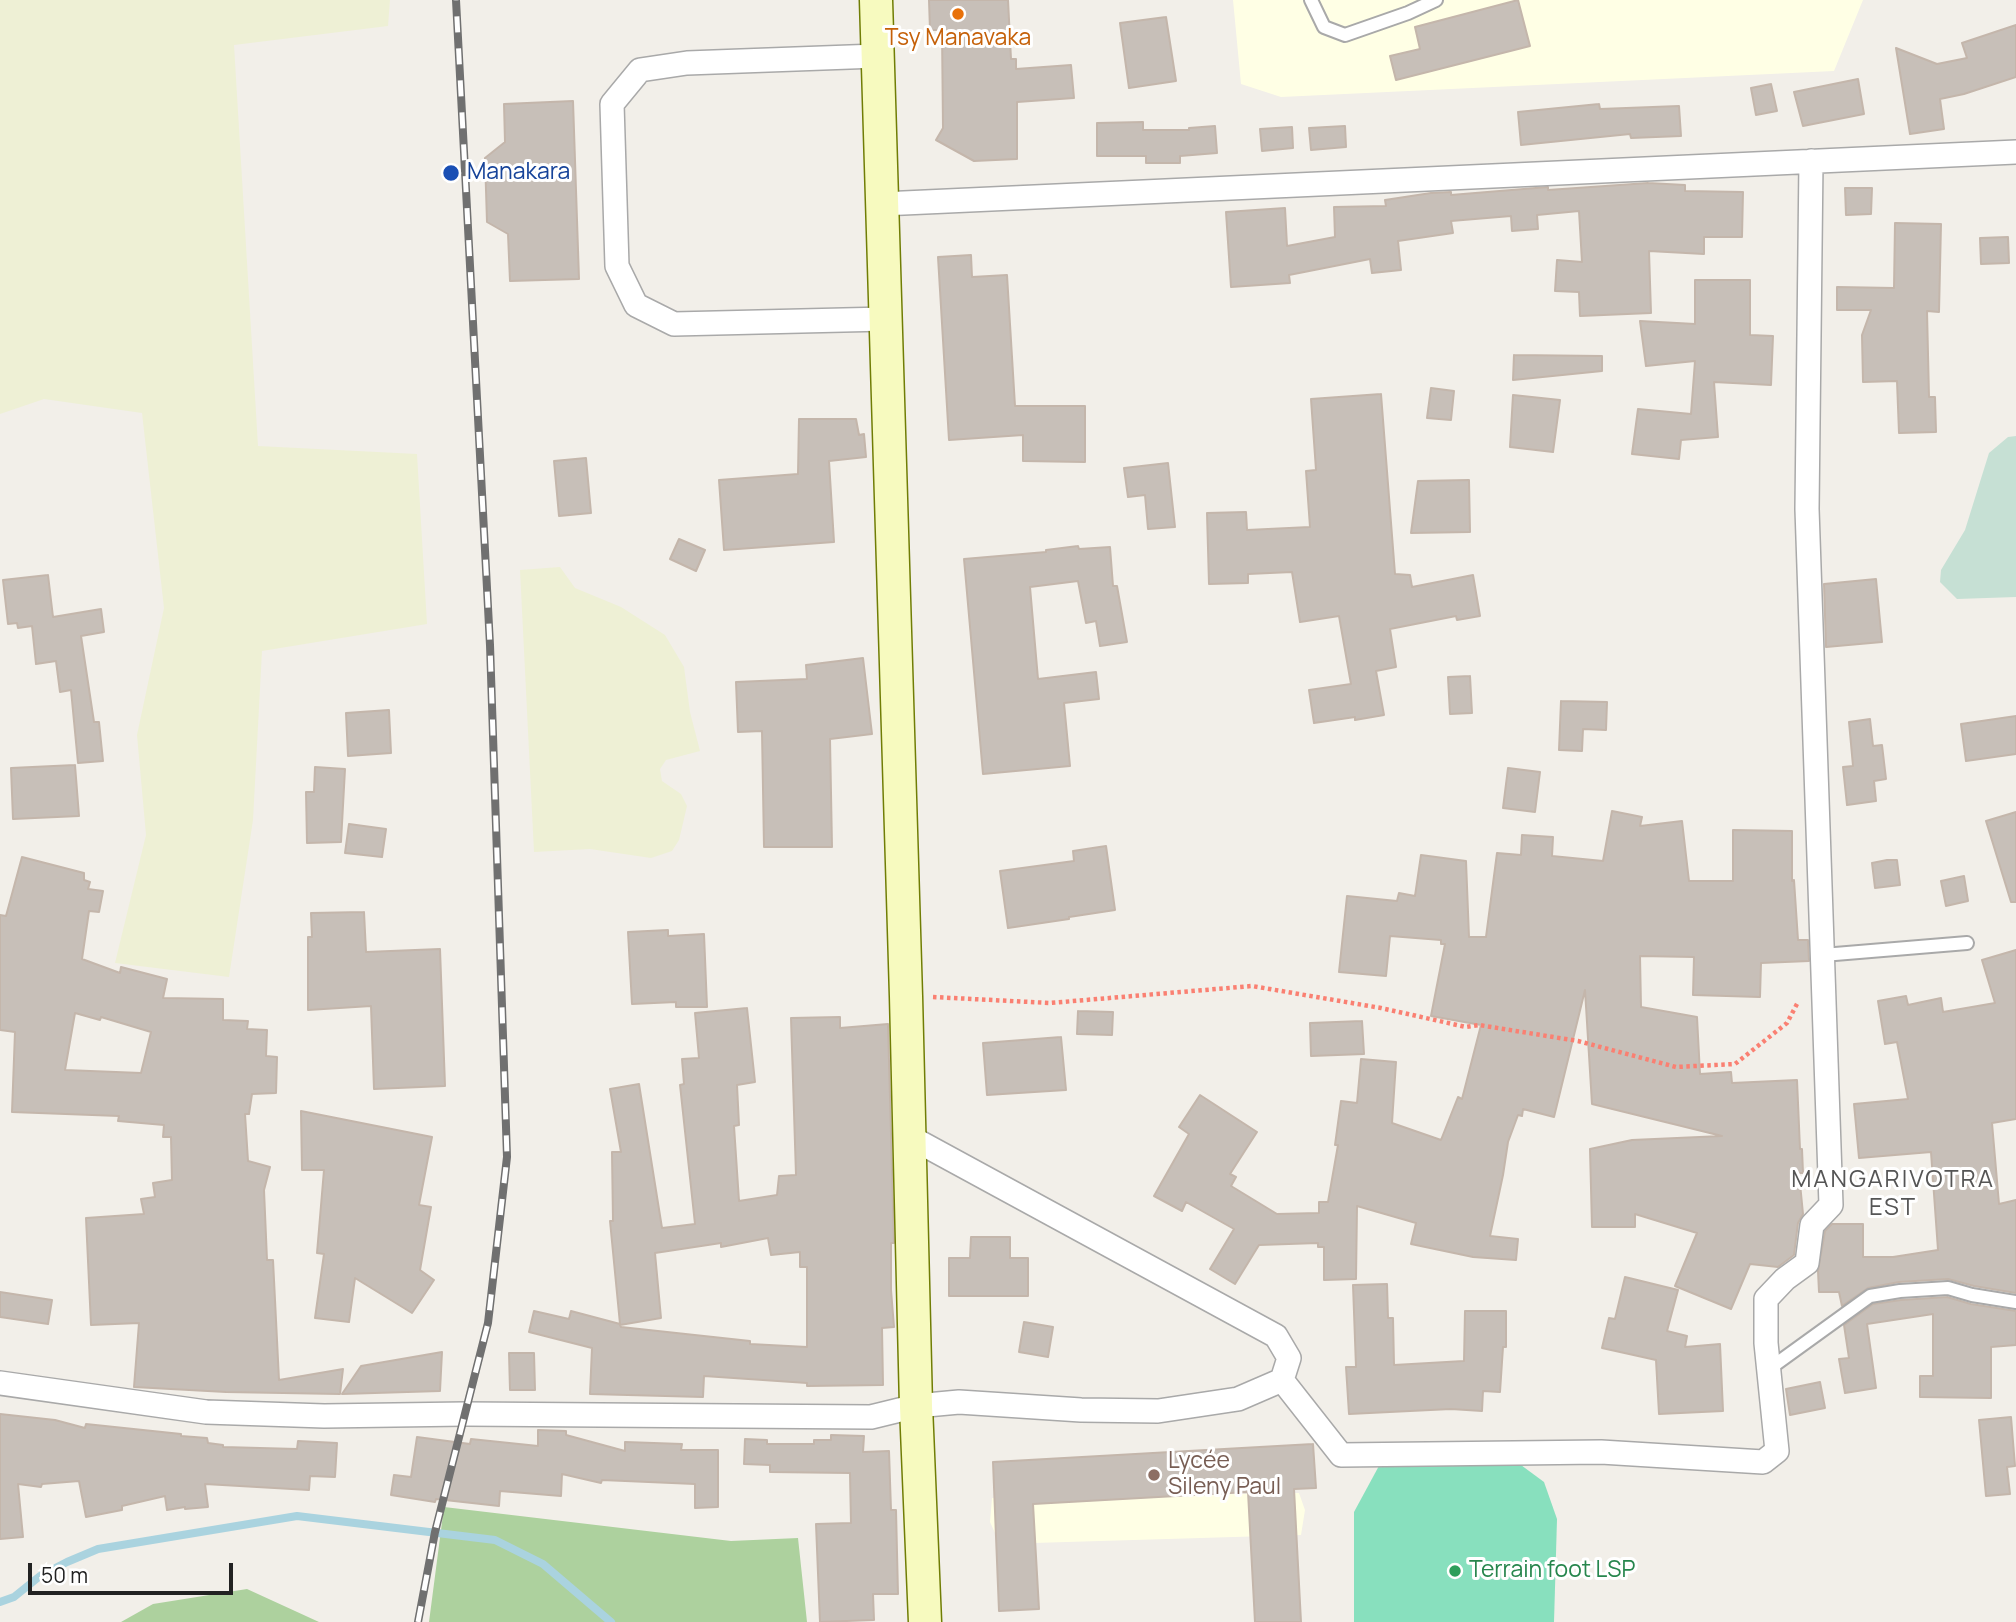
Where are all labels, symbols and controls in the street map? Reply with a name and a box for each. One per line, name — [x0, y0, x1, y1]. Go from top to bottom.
marker: Tsy Manavaka — [950, 6, 966, 22]
place label: Tsy Manavaka — [885, 25, 1031, 53]
place label: Manakara — [467, 159, 570, 187]
marker: Manakara — [441, 163, 461, 183]
district label: MANGARIVOTRA EST — [1793, 1166, 1993, 1222]
place label: Lycée Sileny Paul — [1168, 1448, 1281, 1502]
marker: Lycée Sileny Paul — [1146, 1467, 1162, 1483]
scale bar — [32, 1548, 236, 1592]
place label: Terrain foot LSP — [1469, 1557, 1635, 1585]
text: 50 m — [41, 1561, 88, 1589]
marker: Terrain foot LSP — [1447, 1563, 1463, 1579]

